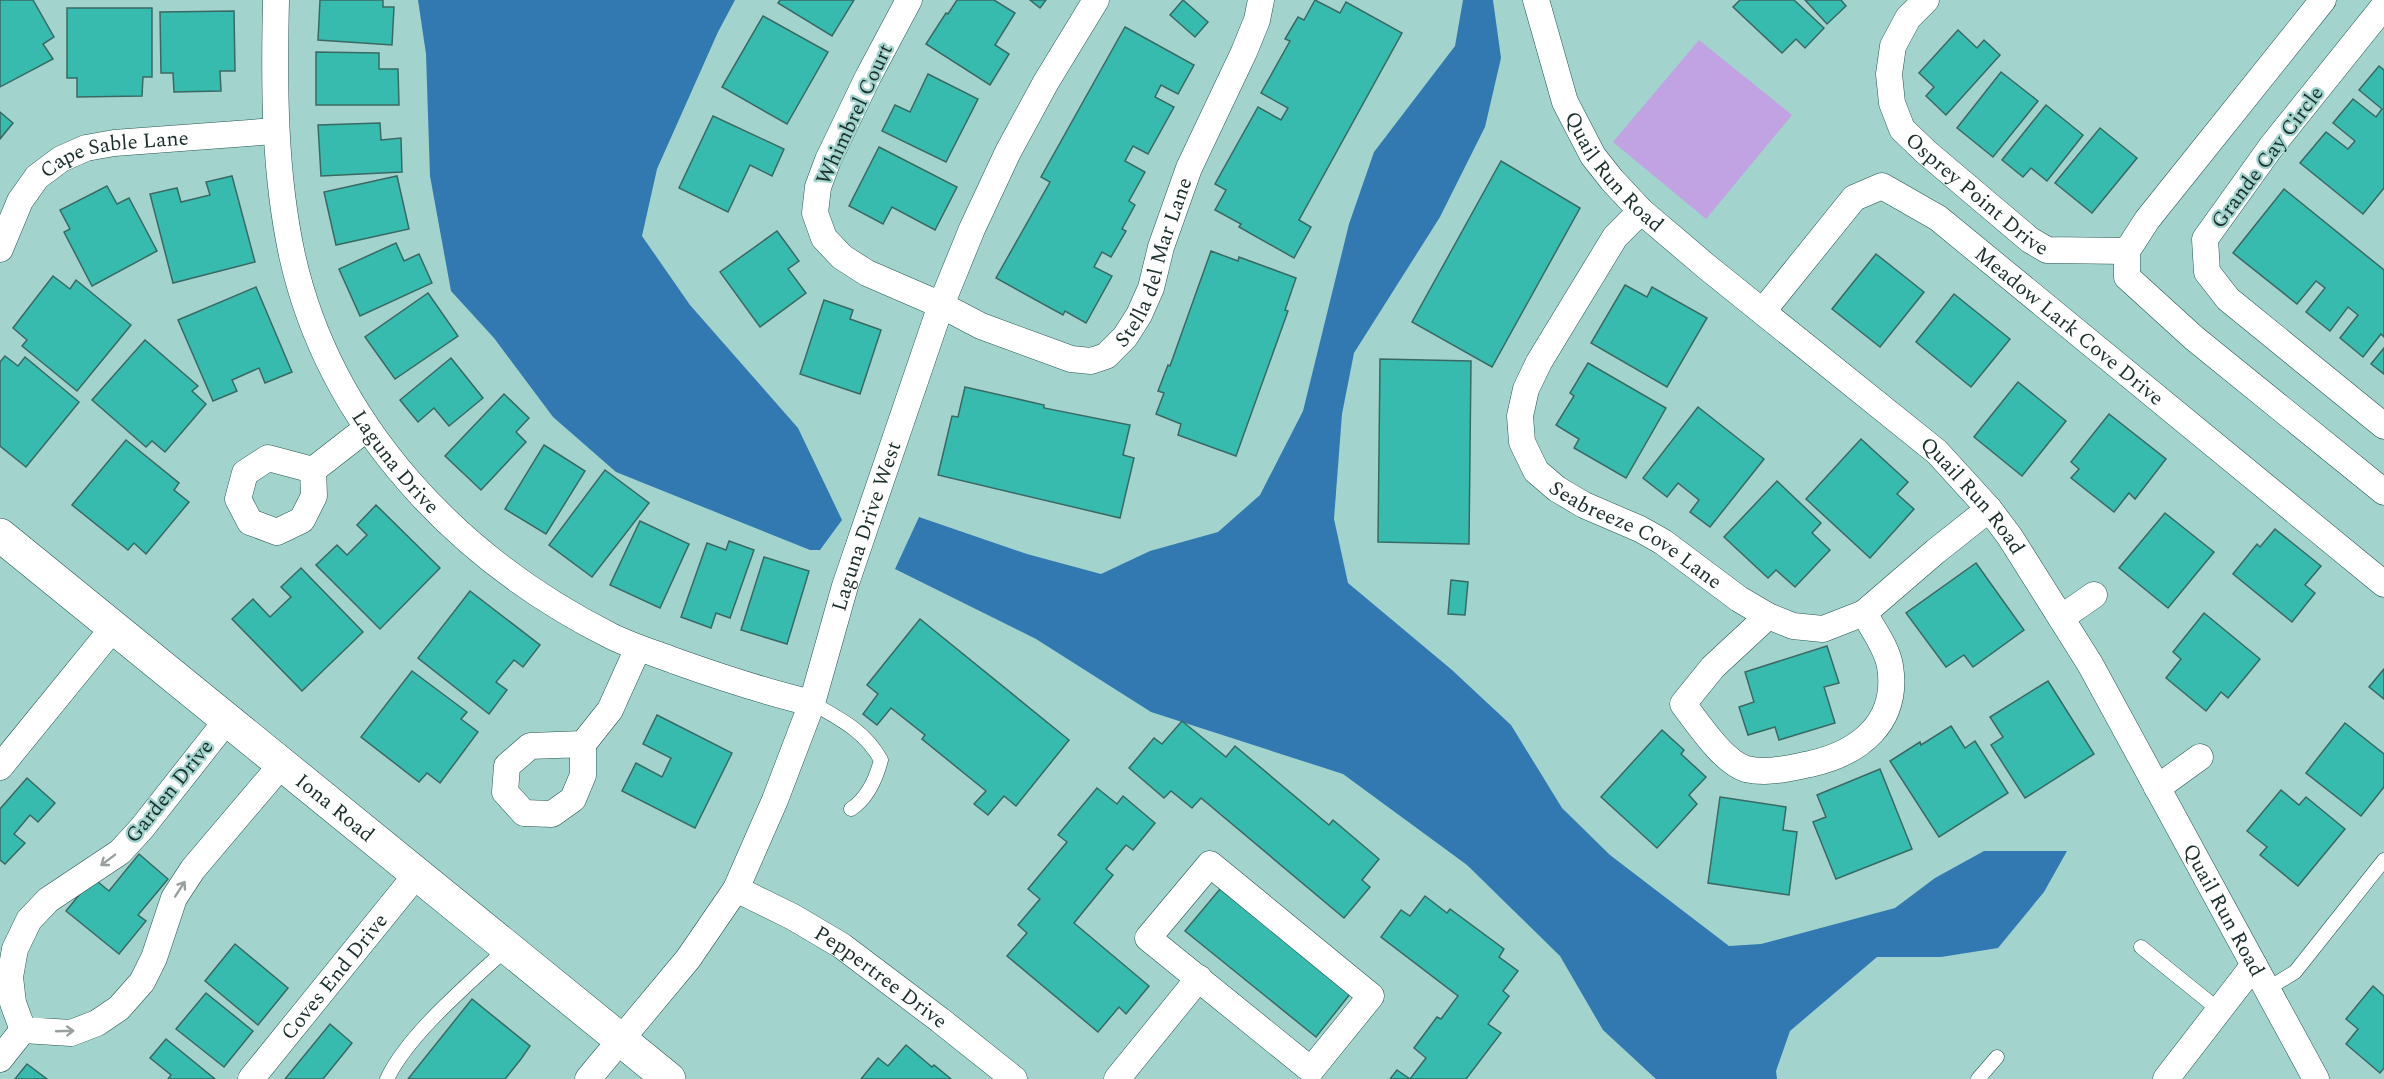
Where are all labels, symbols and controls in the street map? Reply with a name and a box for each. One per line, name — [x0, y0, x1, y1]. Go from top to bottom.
street label: Whimbrel Court — [808, 38, 902, 191]
street label: Grande Cay Circle — [2203, 79, 2332, 236]
street label: Quail Run Road — [1556, 106, 1670, 241]
street label: Cape Sable Lane — [33, 122, 190, 187]
street label: Osprey Point Drive — [1897, 125, 2054, 265]
street label: Stella del Mar Lane — [1108, 173, 1201, 356]
street label: Meadow Lark Cove Drive — [1967, 239, 2171, 414]
street label: Laguna Drive — [343, 404, 446, 522]
street label: Quail Run Road — [1913, 429, 2032, 561]
street label: Laguna Drive West — [824, 437, 910, 615]
street label: Seabreeze Cove Lane — [1541, 473, 1728, 598]
street label: Garden Drive — [118, 733, 222, 850]
street label: Iona Road — [288, 766, 381, 851]
street label: Quail Run Road — [2174, 838, 2272, 983]
one-way arrow — [101, 854, 117, 867]
one-way arrow — [174, 881, 186, 898]
street label: Coves End Drive — [273, 907, 396, 1048]
street label: Peppertree Drive — [808, 918, 954, 1037]
one-way arrow — [55, 1026, 75, 1037]

